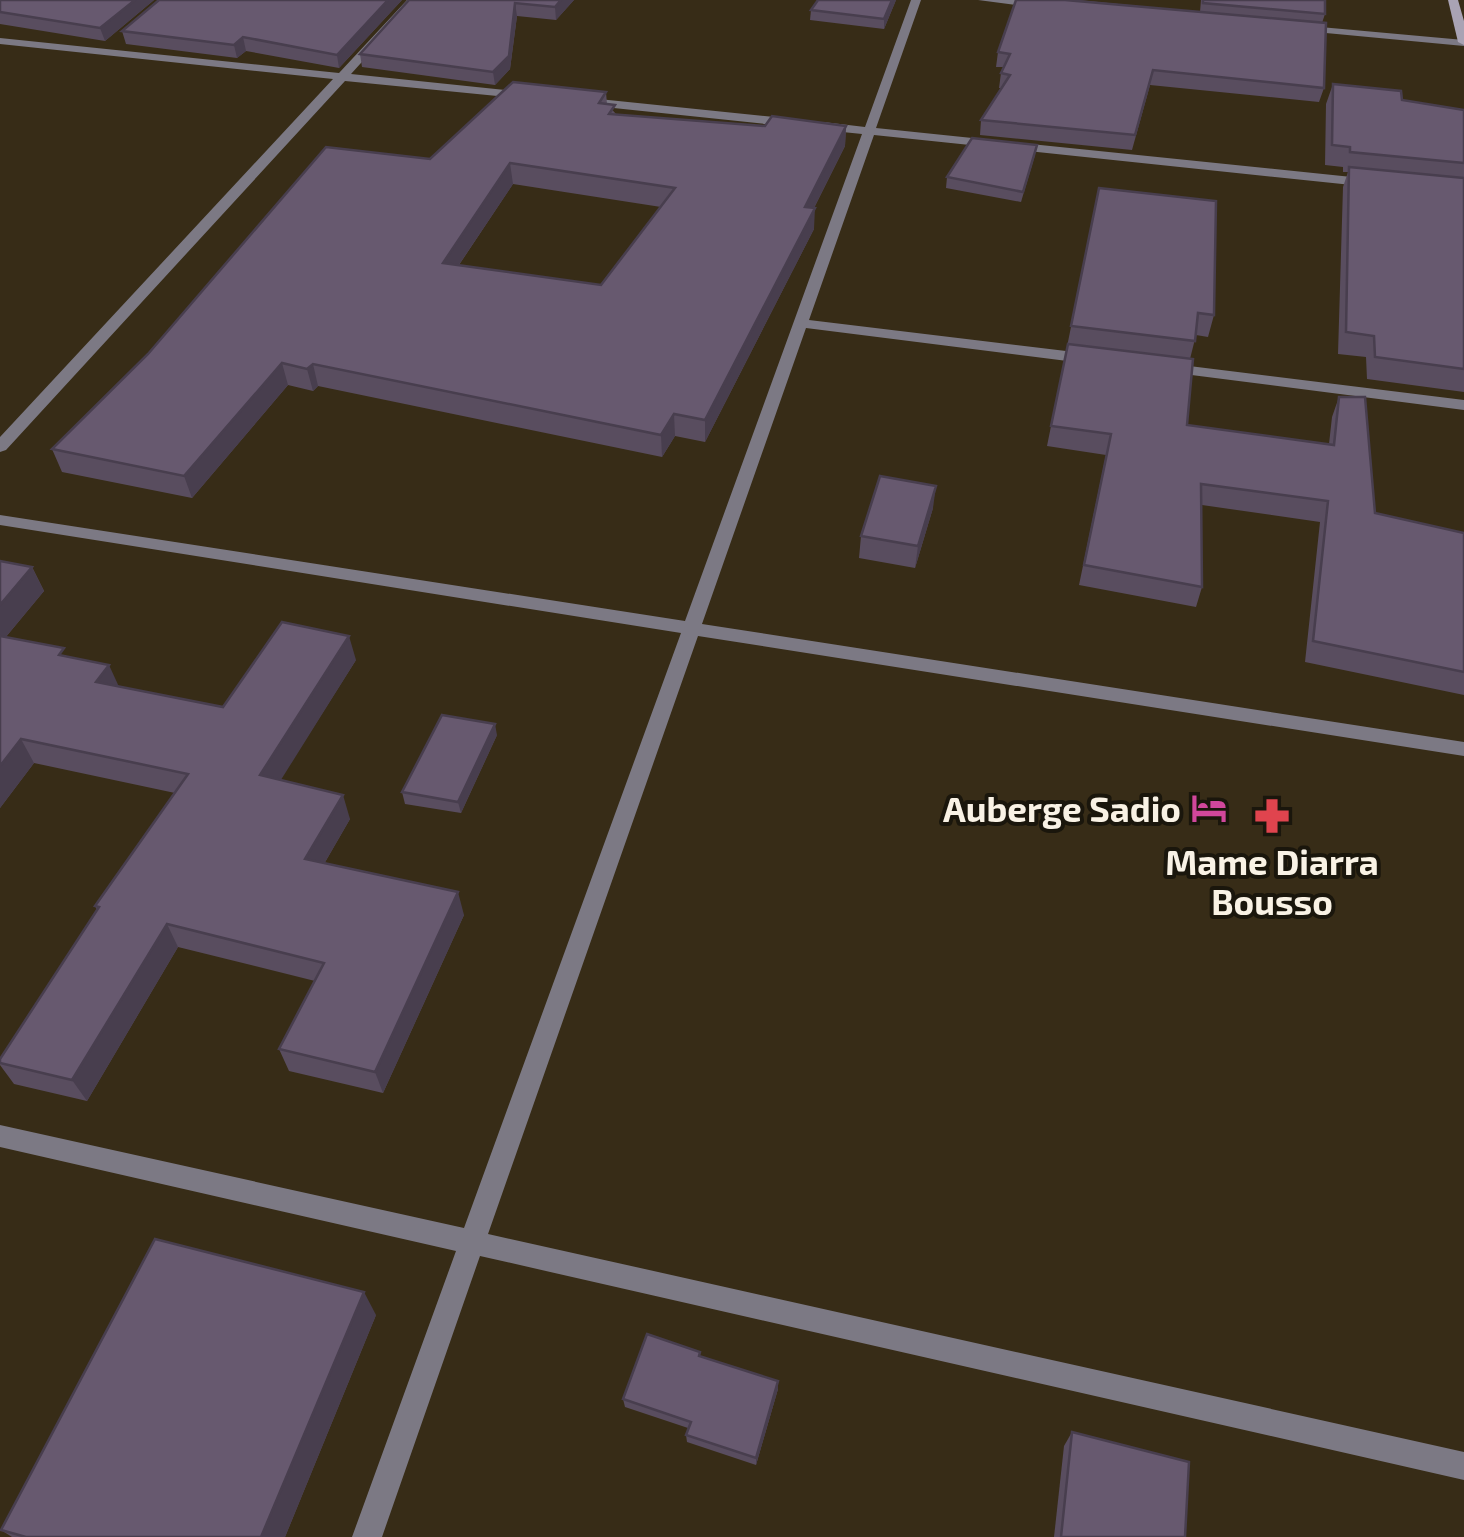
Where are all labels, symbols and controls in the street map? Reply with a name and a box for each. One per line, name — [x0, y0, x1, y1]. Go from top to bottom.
place label: Auberge Sadio — [943, 787, 1181, 829]
hotel icon: Auberge Sadio — [1190, 789, 1228, 827]
pharmacy icon: Mame Diarra Bousso — [1253, 797, 1291, 835]
place label: Mame Diarra Bousso — [1165, 840, 1379, 922]

